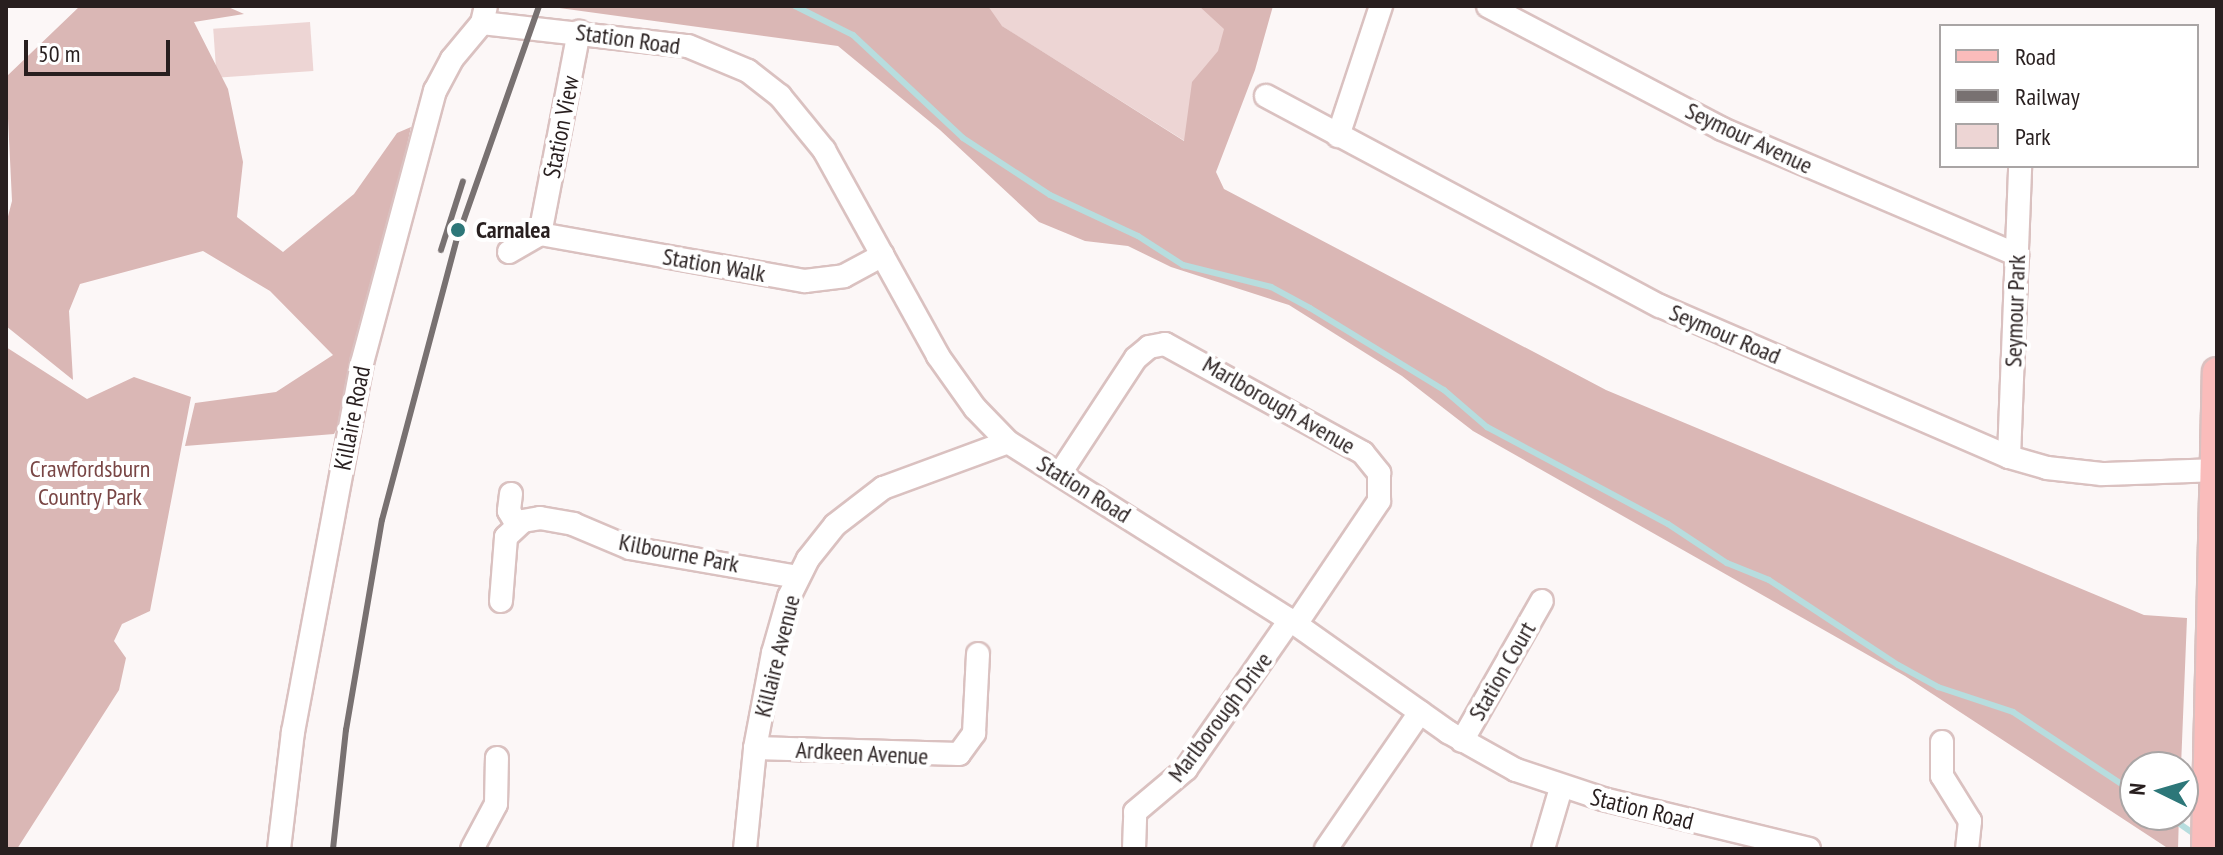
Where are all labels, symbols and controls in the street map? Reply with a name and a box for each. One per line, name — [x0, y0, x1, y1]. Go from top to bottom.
street label: Station Road — [574, 17, 682, 61]
scale bar — [28, 24, 174, 74]
legend — [1939, 24, 2199, 168]
text: 50 m — [38, 38, 80, 69]
text: Road — [2015, 41, 2056, 72]
street label: Station View — [537, 73, 585, 181]
text: Railway — [2015, 81, 2080, 112]
street label: Seymour Avenue — [1681, 96, 1817, 180]
text: Park — [2015, 121, 2051, 152]
place label: Carnalea — [476, 216, 550, 244]
marker: Carnalea — [447, 219, 469, 241]
street label: Station Walk — [660, 242, 768, 288]
street label: Seymour Park — [1999, 254, 2031, 368]
street label: Seymour Road — [1665, 298, 1785, 370]
street label: Marlborough Avenue — [1197, 350, 1361, 460]
street label: Killaire Road — [328, 363, 376, 473]
street label: Station Road — [1032, 449, 1136, 529]
park label: Crawfordsburn Country Park — [30, 455, 150, 511]
street label: Kilbourne Park — [617, 527, 741, 579]
street label: Killaire Avenue — [748, 592, 806, 720]
street label: Station Court — [1462, 617, 1542, 725]
street label: Marlborough Drive — [1162, 647, 1278, 787]
street label: Ardkeen Avenue — [795, 735, 929, 771]
north arrow — [2119, 751, 2199, 831]
street label: Station Road — [1587, 782, 1697, 836]
text: N — [2123, 782, 2152, 796]

